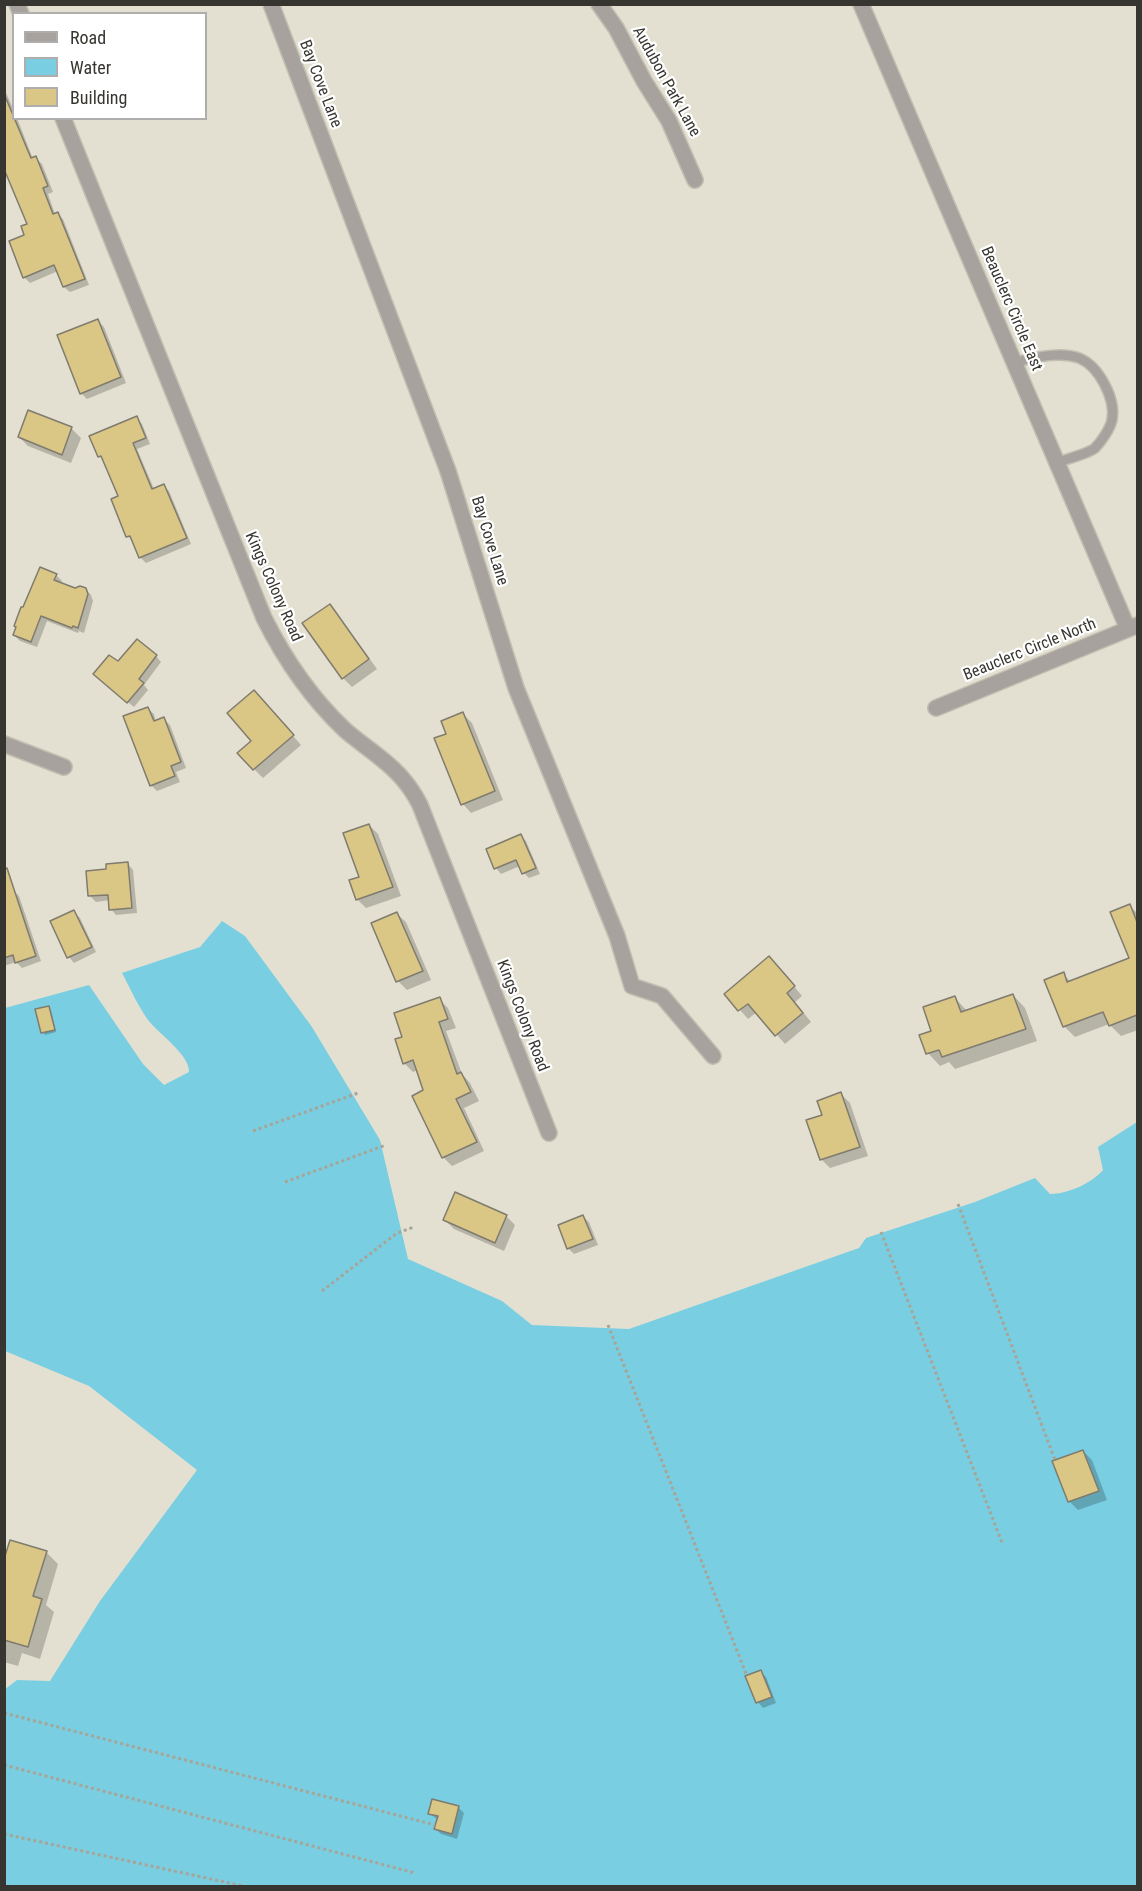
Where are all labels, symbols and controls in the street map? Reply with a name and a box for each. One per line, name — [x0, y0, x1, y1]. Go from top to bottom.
legend — [12, 12, 207, 120]
street label: Audubon Park Lane — [628, 24, 704, 140]
text: Road — [70, 27, 106, 48]
street label: Bay Cove Lane — [295, 38, 345, 130]
text: Water — [70, 57, 111, 78]
text: Building — [70, 87, 127, 108]
street label: Beauclerc Circle East — [976, 244, 1046, 374]
street label: Bay Cove Lane — [466, 494, 512, 588]
street label: Kings Colony Road — [240, 529, 306, 645]
street label: Beauclerc Circle North — [961, 615, 1099, 685]
street label: Kings Colony Road — [492, 957, 552, 1075]

